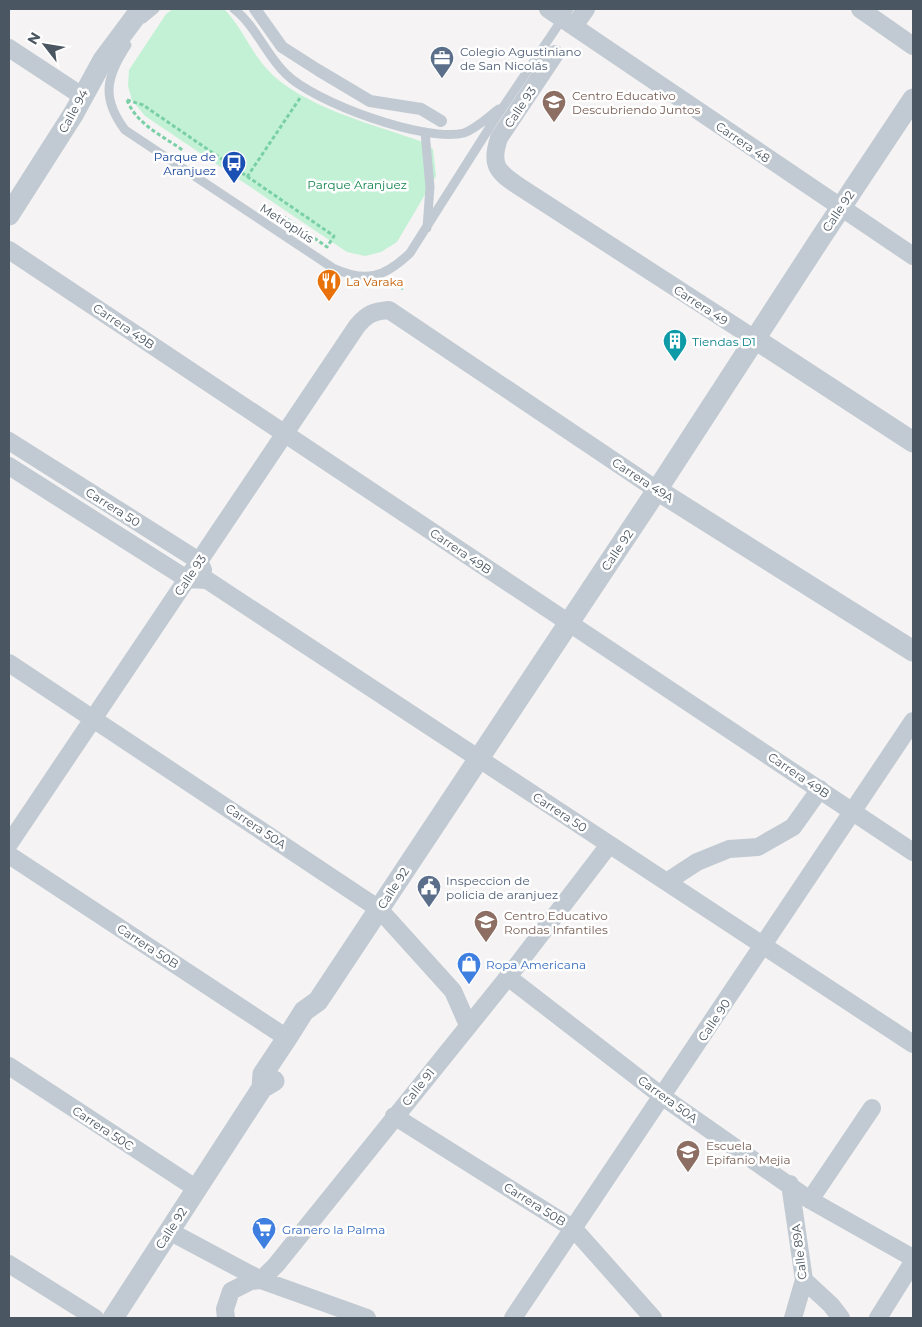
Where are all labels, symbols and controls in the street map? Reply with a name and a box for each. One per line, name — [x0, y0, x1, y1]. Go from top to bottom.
north arrow — [20, 20, 70, 70]
text: N — [23, 29, 44, 48]
place label: Colegio Agustiniano de San Nicolás — [460, 44, 581, 73]
office icon: Colegio Agustiniano de San Nicolás — [429, 45, 455, 79]
street label: Calle 93 — [501, 83, 539, 130]
street label: Calle 94 — [55, 87, 91, 135]
place label: Centro Educativo Descubriendo Juntos — [572, 88, 700, 117]
school or university icon: Centro Educativo Descubriendo Juntos — [541, 89, 567, 123]
street label: Carrera 48 — [713, 118, 773, 166]
place label: Parque de Aranjuez — [154, 149, 216, 178]
bus stop icon: Parque de Aranjuez — [221, 150, 247, 184]
park label: Parque Aranjuez — [307, 177, 407, 192]
street label: Calle 92 — [819, 187, 857, 234]
street label: Metroplús — [257, 200, 317, 246]
restaurant icon: La Varaka — [316, 268, 342, 302]
place label: La Varaka — [346, 274, 404, 289]
street label: Carrera 49 — [671, 282, 731, 328]
street label: Carrera 49B — [90, 300, 158, 352]
building icon: Tiendas D1 — [662, 328, 688, 362]
place label: Tiendas D1 — [692, 334, 756, 349]
street label: Carrera 49A — [609, 455, 677, 506]
street label: Carrera 50 — [83, 484, 143, 530]
street label: Carrera 49B — [427, 525, 495, 577]
street label: Calle 92 — [598, 526, 636, 573]
street label: Calle 93 — [171, 551, 209, 598]
street label: Carrera 49B — [765, 749, 833, 801]
street label: Carrera 50 — [530, 789, 590, 835]
street label: Carrera 50A — [223, 800, 290, 852]
street label: Calle 92 — [374, 864, 412, 912]
place label: Inspeccion de policia de aranjuez — [446, 873, 558, 902]
public building icon: Inspeccion de policia de aranjuez — [416, 874, 442, 908]
place label: Centro Educativo Rondas Infantiles — [504, 908, 608, 937]
school or university icon: Centro Educativo Rondas Infantiles — [473, 909, 499, 943]
street label: Carrera 50B — [114, 921, 182, 971]
shop icon: Ropa Americana — [456, 951, 482, 985]
place label: Ropa Americana — [486, 957, 586, 972]
street label: Calle 90 — [694, 996, 734, 1044]
street label: Calle 91 — [398, 1065, 438, 1109]
street label: Carrera 50A — [635, 1072, 701, 1126]
street label: Carrera 50C — [70, 1103, 137, 1154]
place label: Escuela Epifanio Mejia — [706, 1138, 791, 1167]
school or university icon: Escuela Epifanio Mejia — [675, 1139, 701, 1173]
street label: Carrera 50B — [501, 1179, 569, 1229]
street label: Calle 92 — [152, 1204, 190, 1252]
supermarket icon: Granero la Palma — [251, 1216, 277, 1250]
place label: Granero la Palma — [282, 1222, 385, 1237]
street label: Calle 89A — [788, 1223, 810, 1281]

